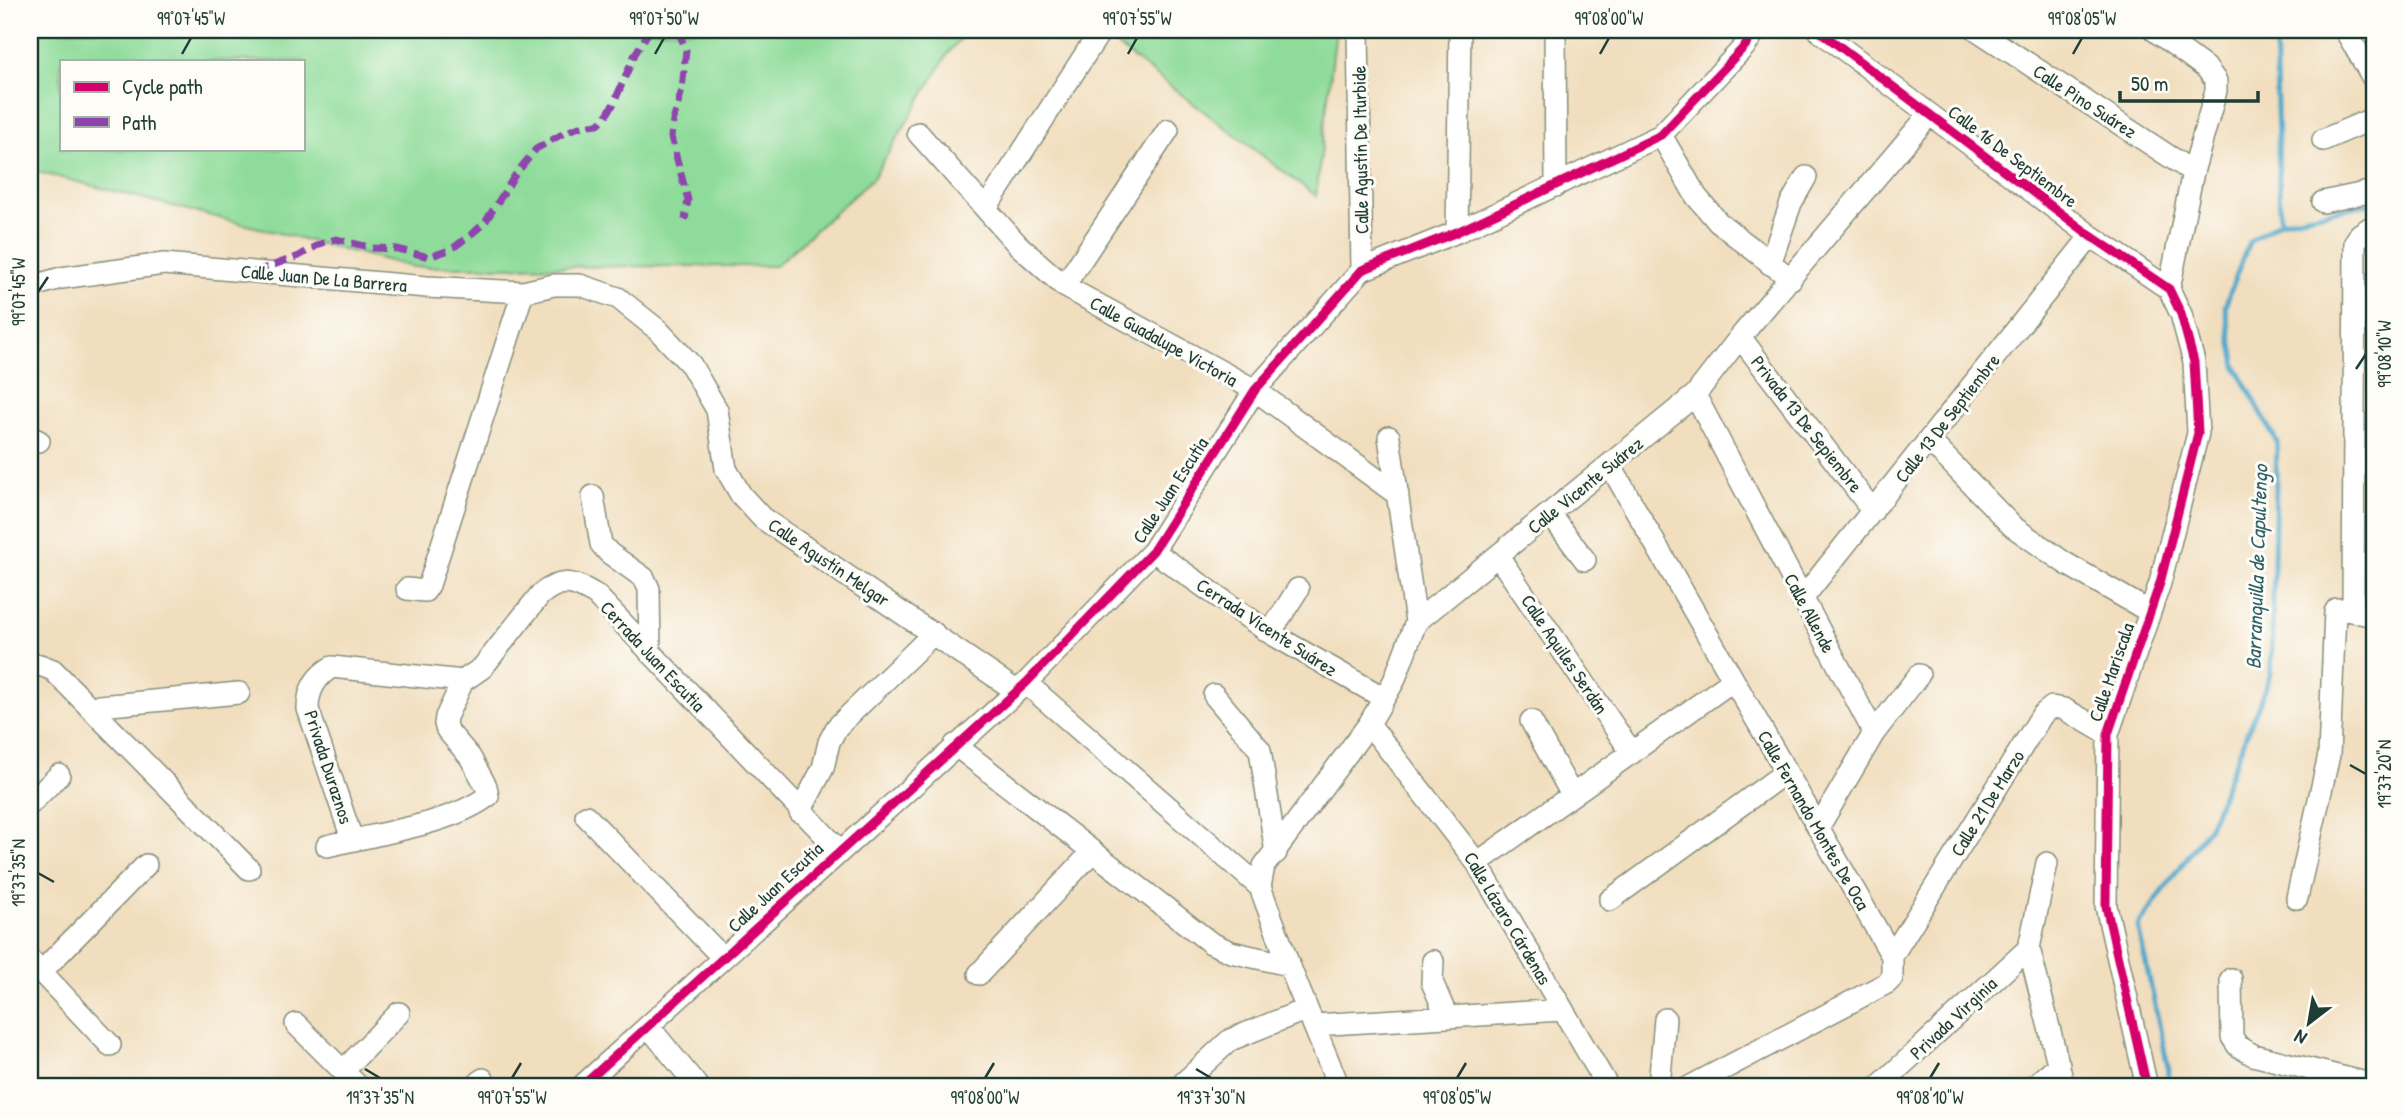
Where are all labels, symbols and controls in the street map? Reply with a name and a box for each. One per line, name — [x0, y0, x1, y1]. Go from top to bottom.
text: 99°07'45"W — [157, 6, 225, 31]
text: 99°07'50"W — [629, 6, 699, 31]
text: 99°07'55"W — [1102, 6, 1172, 31]
text: 99°08'00"W — [1575, 6, 1643, 31]
text: 99°08'05"W — [2048, 6, 2116, 31]
street label: Calle Pino Suárez — [2028, 58, 2142, 144]
legend — [60, 60, 304, 150]
scale bar — [2120, 60, 2259, 104]
street label: Calle Agustín De Iturbide — [1346, 65, 1374, 234]
text: 50 m — [2131, 69, 2168, 98]
text: Cycle path — [122, 72, 203, 101]
street label: Calle 16 De Septiembre — [1943, 99, 2084, 214]
text: Path — [122, 108, 157, 137]
text: 99°07'45"W — [6, 258, 31, 326]
street label: Calle Juan De La Barrera — [240, 258, 409, 298]
street label: Calle Guadalupe Victoria — [1085, 290, 1243, 393]
text: 99°08'10"W — [2372, 320, 2397, 388]
street label: Calle 13 De Septiembre — [1888, 348, 2006, 488]
street label: Privada 13 De Sepiembre — [1745, 350, 1869, 498]
street label: Calle Vicente Suárez — [1522, 430, 1648, 540]
street label: Calle Juan Escutia — [1126, 431, 1214, 548]
water label: Barranquilla de Capultengo — [2238, 463, 2275, 670]
street label: Calle Agustín Melgar — [763, 512, 895, 613]
street label: Calle Allende — [1778, 569, 1842, 658]
street label: Cerrada Vicente Suárez — [1192, 572, 1342, 682]
street label: Calle Aquiles Serdán — [1515, 589, 1615, 719]
street label: Cerrada Juan Escutia — [595, 595, 712, 718]
street label: Calle Mariscala — [2082, 619, 2140, 725]
street label: Privada Duraznos — [298, 707, 360, 827]
street label: Calle Fernando Montes De Oca — [1752, 725, 1876, 915]
text: 19°37'20"N — [2372, 740, 2397, 808]
street label: Calle 21 De Marzo — [1944, 745, 2030, 861]
street label: Calle Juan Escutia — [722, 836, 829, 938]
text: 19°37'35"N — [6, 839, 31, 907]
street label: Calle Lázaro Cárdenas — [1458, 847, 1558, 989]
street label: Privada Virginia — [1904, 971, 2003, 1065]
north arrow — [2274, 988, 2344, 1058]
text: N — [2289, 1024, 2311, 1051]
text: 19°37'35"N — [346, 1085, 414, 1110]
text: 99°07'55"W — [477, 1085, 547, 1110]
text: 99°08'00"W — [951, 1085, 1019, 1110]
text: 19°37'30"N — [1177, 1085, 1245, 1110]
text: 99°08'05"W — [1423, 1085, 1491, 1110]
text: 99°08'10"W — [1896, 1085, 1964, 1110]

